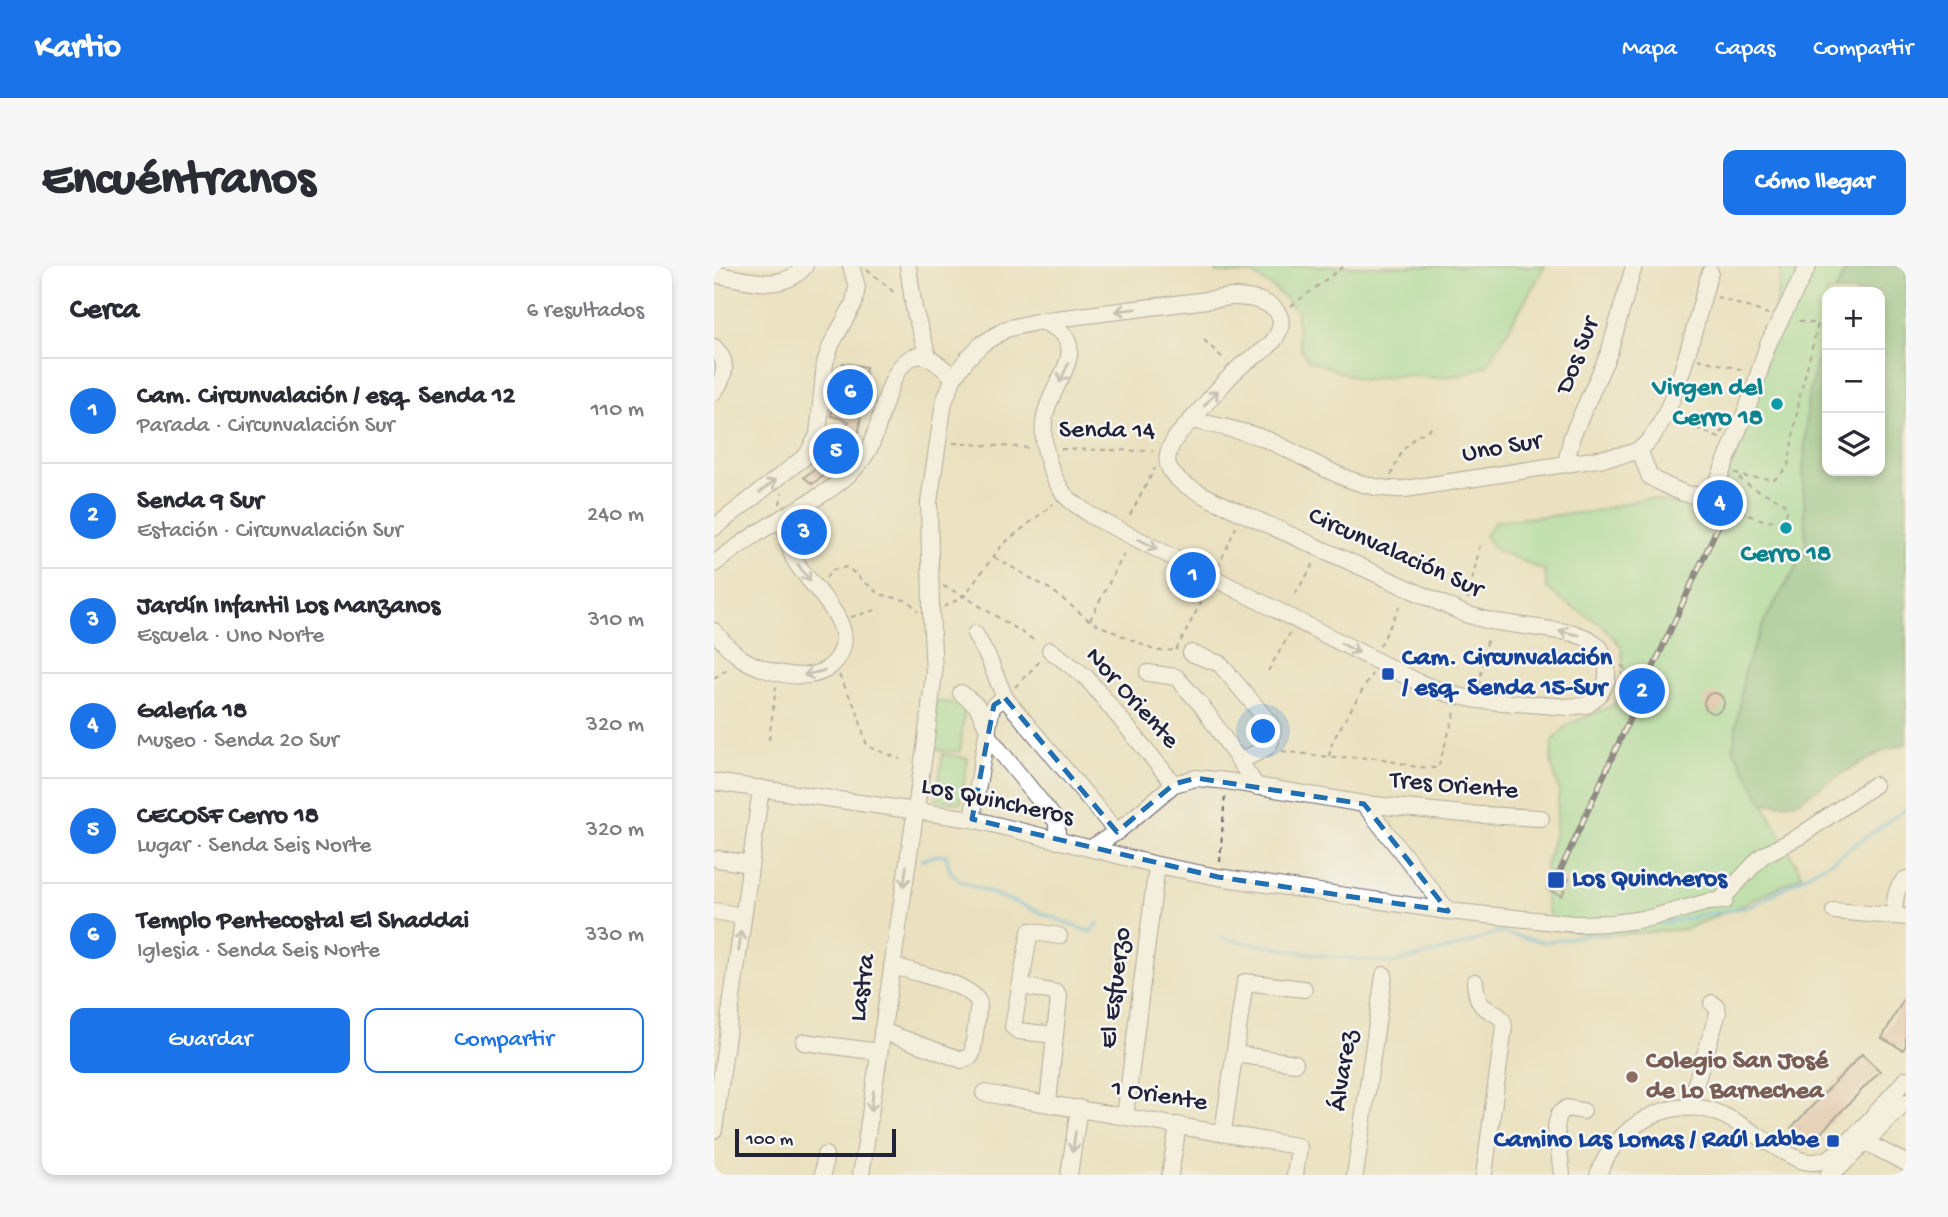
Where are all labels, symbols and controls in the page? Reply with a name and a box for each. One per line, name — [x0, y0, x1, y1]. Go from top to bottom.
text: Kartio — [35, 30, 121, 68]
text: Mapa — [1622, 35, 1677, 64]
text: Capas — [1715, 35, 1775, 64]
text: Compartir — [1813, 35, 1913, 64]
button: Cómo llegar — [1723, 150, 1906, 215]
text: Encuéntranos — [42, 153, 315, 211]
map controls — [1822, 287, 1885, 476]
button: + — [1822, 287, 1885, 350]
text: Cerca — [70, 294, 139, 329]
text: 6 resultados — [527, 298, 644, 325]
one-way arrow — [1116, 304, 1138, 317]
street label: Dos Sur — [1550, 311, 1609, 401]
button: − — [1822, 350, 1885, 413]
one-way arrow — [1057, 362, 1070, 383]
pin: 6 — [827, 366, 873, 418]
place label: Virgen del Cerro 18 — [1652, 374, 1763, 435]
text: Cam. Circunvalación / esq. Senda 12 — [137, 382, 515, 413]
one-way arrow — [1203, 389, 1219, 407]
marker: Virgen del Cerro 18 — [1769, 396, 1785, 412]
text: 1 — [88, 397, 98, 424]
text: 110 m — [591, 397, 644, 424]
text: Parada · Circunvalación Sur — [137, 413, 394, 440]
button: layers — [1822, 413, 1885, 476]
street label: Senda 14 — [1059, 416, 1155, 448]
pin: 5 — [813, 425, 859, 477]
street label: Uno Sur — [1460, 426, 1547, 471]
pin: 4 — [1697, 477, 1743, 529]
one-way arrow — [758, 478, 776, 493]
text: Senda 9 Sur — [137, 487, 263, 518]
text: 2 — [87, 502, 99, 529]
text: 240 m — [587, 502, 644, 529]
street label: Circunvalación Sur — [1303, 502, 1490, 608]
pin: 3 — [781, 506, 827, 558]
text: Estación · Circunvalación Sur — [137, 518, 402, 545]
marker: Cerro 18 — [1778, 520, 1794, 536]
one-way arrow — [1137, 538, 1158, 552]
place label: Cerro 18 — [1741, 540, 1831, 571]
pin: 1 — [1170, 549, 1216, 601]
one-way arrow — [797, 563, 811, 582]
text: Jardín Infantil Los Manzanos — [137, 592, 440, 623]
text: 3 — [87, 607, 99, 634]
text: 310 m — [588, 607, 644, 634]
text: Escuela · Uno Norte — [137, 623, 324, 650]
one-way arrow — [1558, 626, 1581, 640]
one-way arrow — [1339, 641, 1360, 655]
street label: Nor Oriente — [1077, 642, 1185, 757]
place label: Cam. Circunvalación / esq. Senda 15-Sur — [1402, 644, 1613, 705]
pin: 2 — [1619, 665, 1665, 717]
marker: Cam. Circunvalación / esq. Senda 15-Sur — [1380, 666, 1396, 682]
one-way arrow — [804, 667, 826, 680]
text: Galería 18 — [137, 697, 247, 728]
text: 4 — [88, 712, 98, 739]
text: 320 m — [586, 712, 644, 739]
your location — [1246, 714, 1280, 748]
text: Museo · Senda 20 Sur — [137, 728, 339, 755]
street label: Tres Oriente — [1387, 766, 1520, 808]
street label: Los Quincheros — [918, 772, 1077, 835]
text: CECOSF Cerro 18 — [137, 802, 319, 833]
text: 5 — [87, 817, 99, 844]
text: 320 m — [586, 817, 644, 844]
text: Lugar · Senda Seis Norte — [137, 833, 371, 860]
one-way arrow — [898, 864, 911, 887]
place label: Los Quincheros — [1572, 865, 1728, 896]
marker: Los Quincheros — [1546, 870, 1566, 890]
text: Templo Pentecostal El Shaddai — [137, 907, 469, 938]
text: 6 — [87, 922, 99, 949]
text: 330 m — [585, 922, 644, 949]
street label: El Esfuerzo — [1094, 926, 1140, 1050]
one-way arrow — [733, 930, 746, 953]
text: Iglesia · Senda Seis Norte — [137, 938, 380, 965]
street label: Lastra — [844, 951, 884, 1024]
button: Guardar — [70, 1008, 350, 1073]
button: Compartir — [364, 1008, 644, 1073]
street label: Álvarez — [1324, 1027, 1366, 1113]
place label: Colegio San José de Lo Barnechea — [1646, 1047, 1830, 1108]
marker: Colegio San José de Lo Barnechea — [1624, 1069, 1640, 1085]
street label: 1 Oriente — [1108, 1074, 1210, 1120]
one-way arrow — [865, 1089, 878, 1112]
scale bar — [735, 1126, 896, 1158]
place label: Camino Las Lomas / Raúl Labbe — [1494, 1126, 1821, 1157]
text: 100 m — [746, 1129, 793, 1152]
one-way arrow — [1067, 1130, 1080, 1153]
marker: Camino Las Lomas / Raúl Labbe — [1825, 1133, 1841, 1149]

